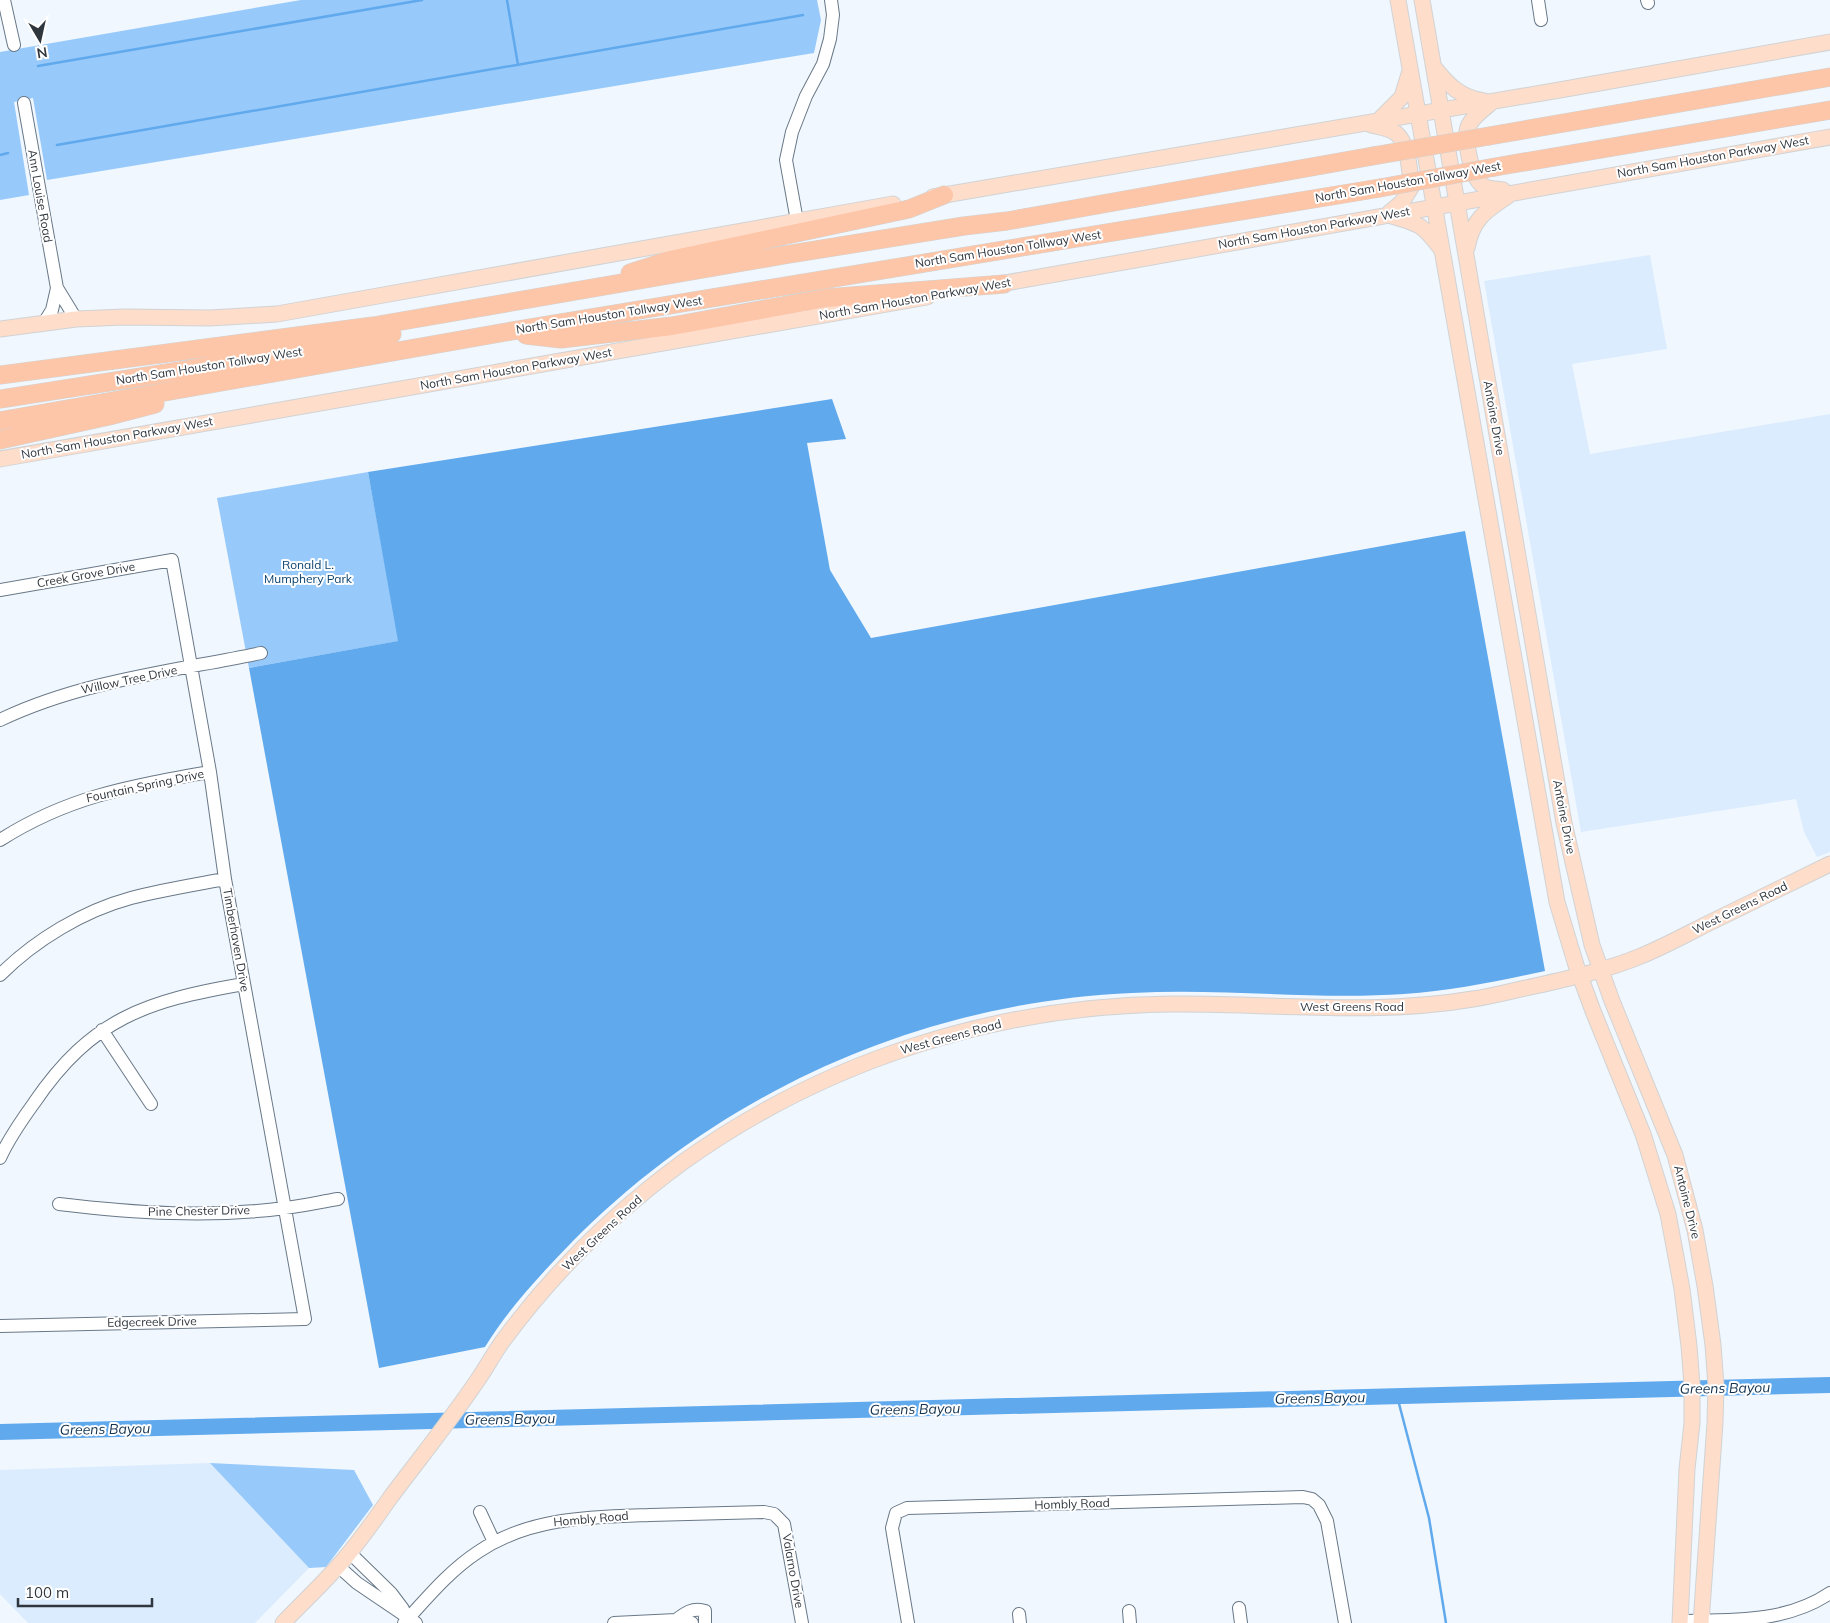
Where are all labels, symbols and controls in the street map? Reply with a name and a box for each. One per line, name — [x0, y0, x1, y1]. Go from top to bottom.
north arrow — [15, 15, 65, 65]
text: N — [35, 43, 49, 63]
street label: North Sam Houston Parkway West — [1616, 132, 1810, 181]
street label: Ann Louise Road — [25, 148, 56, 244]
street label: North Sam Houston Tollway West — [1314, 158, 1502, 205]
street label: North Sam Houston Parkway West — [1217, 203, 1411, 252]
street label: North Sam Houston Tollway West — [914, 226, 1102, 271]
street label: North Sam Houston Parkway West — [818, 274, 1012, 323]
street label: North Sam Houston Tollway West — [515, 292, 703, 337]
street label: North Sam Houston Tollway West — [115, 343, 303, 388]
street label: North Sam Houston Parkway West — [419, 344, 613, 393]
street label: Antoine Drive — [1481, 379, 1508, 456]
street label: North Sam Houston Parkway West — [20, 413, 214, 462]
park label: Ronald L. Mumphery Park — [264, 557, 353, 586]
street label: Creek Grove Drive — [36, 558, 136, 591]
street label: Willow Tree Drive — [79, 662, 178, 697]
street label: Fountain Spring Drive — [85, 766, 205, 805]
street label: Antoine Drive — [1550, 778, 1579, 855]
street label: West Greens Road — [1690, 878, 1790, 937]
street label: Timberhaven Drive — [220, 887, 253, 993]
street label: West Greens Road — [1300, 999, 1404, 1014]
street label: West Greens Road — [899, 1016, 1003, 1057]
street label: Antoine Drive — [1671, 1163, 1704, 1240]
street label: West Greens Road — [558, 1192, 645, 1274]
street label: Pine Chester Drive — [148, 1202, 250, 1219]
street label: Edgecreek Drive — [107, 1313, 197, 1330]
water label: Greens Bayou — [1680, 1378, 1770, 1398]
water label: Greens Bayou — [1275, 1388, 1365, 1408]
water label: Greens Bayou — [870, 1399, 960, 1419]
water label: Greens Bayou — [465, 1409, 555, 1429]
water label: Greens Bayou — [60, 1419, 150, 1439]
street label: Hombly Road — [1034, 1495, 1110, 1512]
street label: Hombly Road — [553, 1508, 629, 1529]
street label: Valarno Drive — [780, 1533, 807, 1609]
scale bar — [18, 1576, 151, 1608]
text: 100 m — [25, 1583, 69, 1602]

